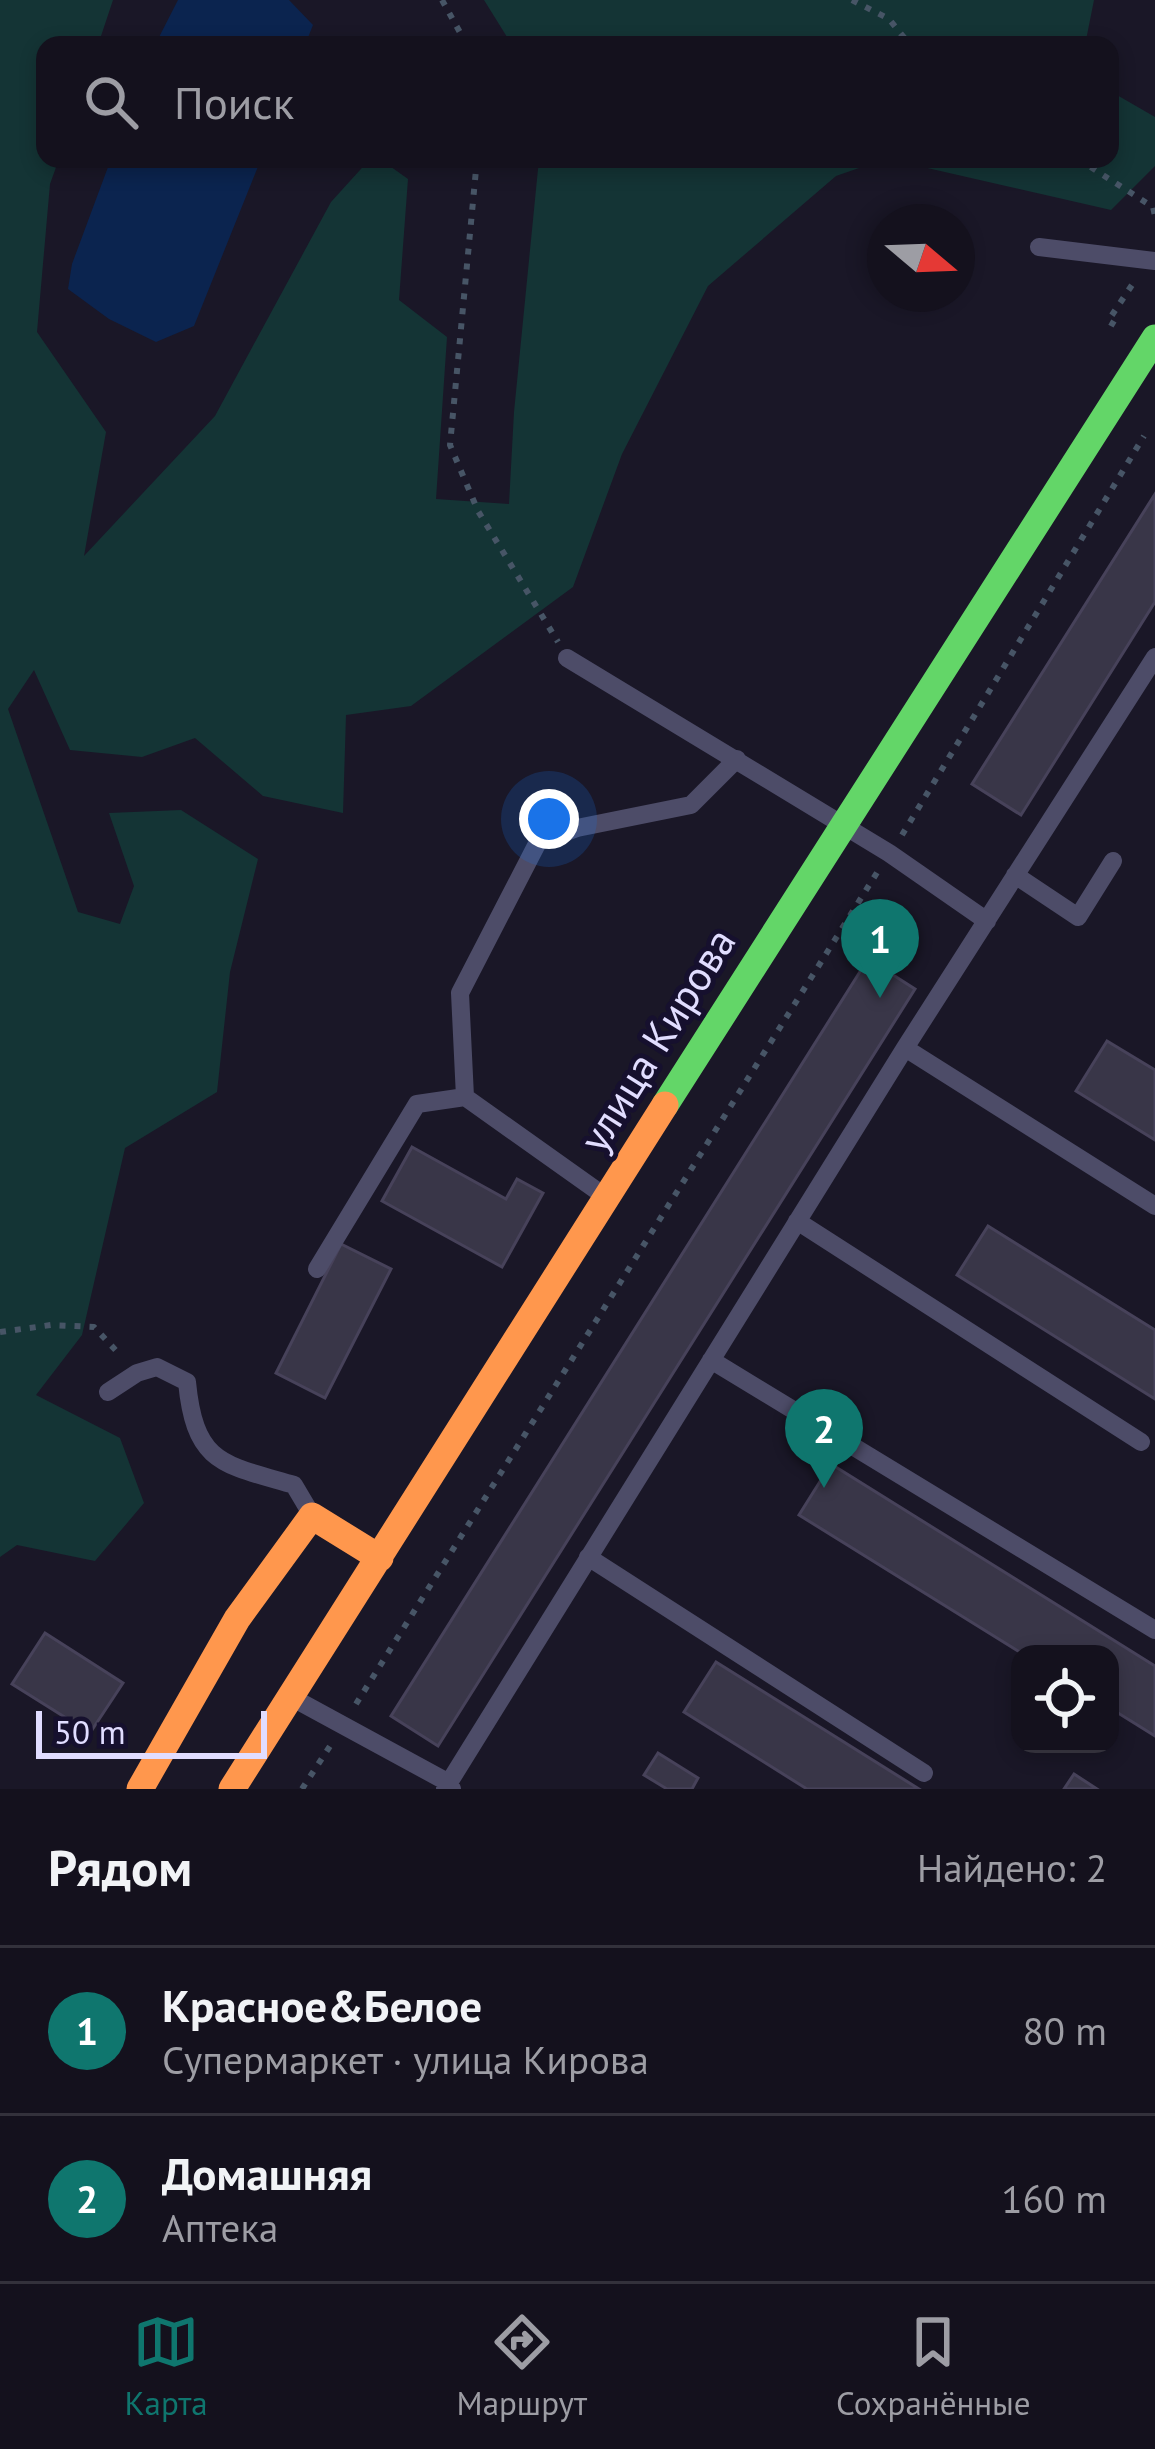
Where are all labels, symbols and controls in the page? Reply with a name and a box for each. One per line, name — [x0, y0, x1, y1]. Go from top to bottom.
search box — [36, 36, 1119, 168]
icon: search — [78, 69, 144, 135]
text: Поиск — [174, 73, 294, 131]
north arrow — [867, 204, 975, 312]
your location — [519, 789, 579, 849]
pin: 1 — [841, 899, 919, 998]
street label: улица Кирова — [566, 918, 747, 1162]
pin: 2 — [785, 1389, 863, 1488]
map controls — [1011, 1645, 1119, 1753]
button: locate — [1011, 1645, 1119, 1753]
scale bar — [36, 1705, 267, 1758]
text: 50 m — [54, 1710, 126, 1753]
text: Рядом — [48, 1834, 192, 1900]
text: Найдено: 2 — [917, 1842, 1107, 1893]
text: Красное&Белое — [162, 1976, 482, 2034]
text: 1 — [76, 2005, 98, 2056]
text: 80 m — [1022, 2005, 1107, 2056]
text: Супермаркет · улица Кирова — [162, 2034, 649, 2085]
text: Домашняя — [162, 2144, 372, 2202]
text: 2 — [76, 2173, 98, 2224]
text: 160 m — [1001, 2173, 1107, 2224]
text: Аптека — [162, 2202, 278, 2253]
tab: Карта — [124, 2309, 208, 2424]
tab: Маршрут — [457, 2309, 587, 2424]
tab: Сохранённые — [836, 2309, 1031, 2424]

